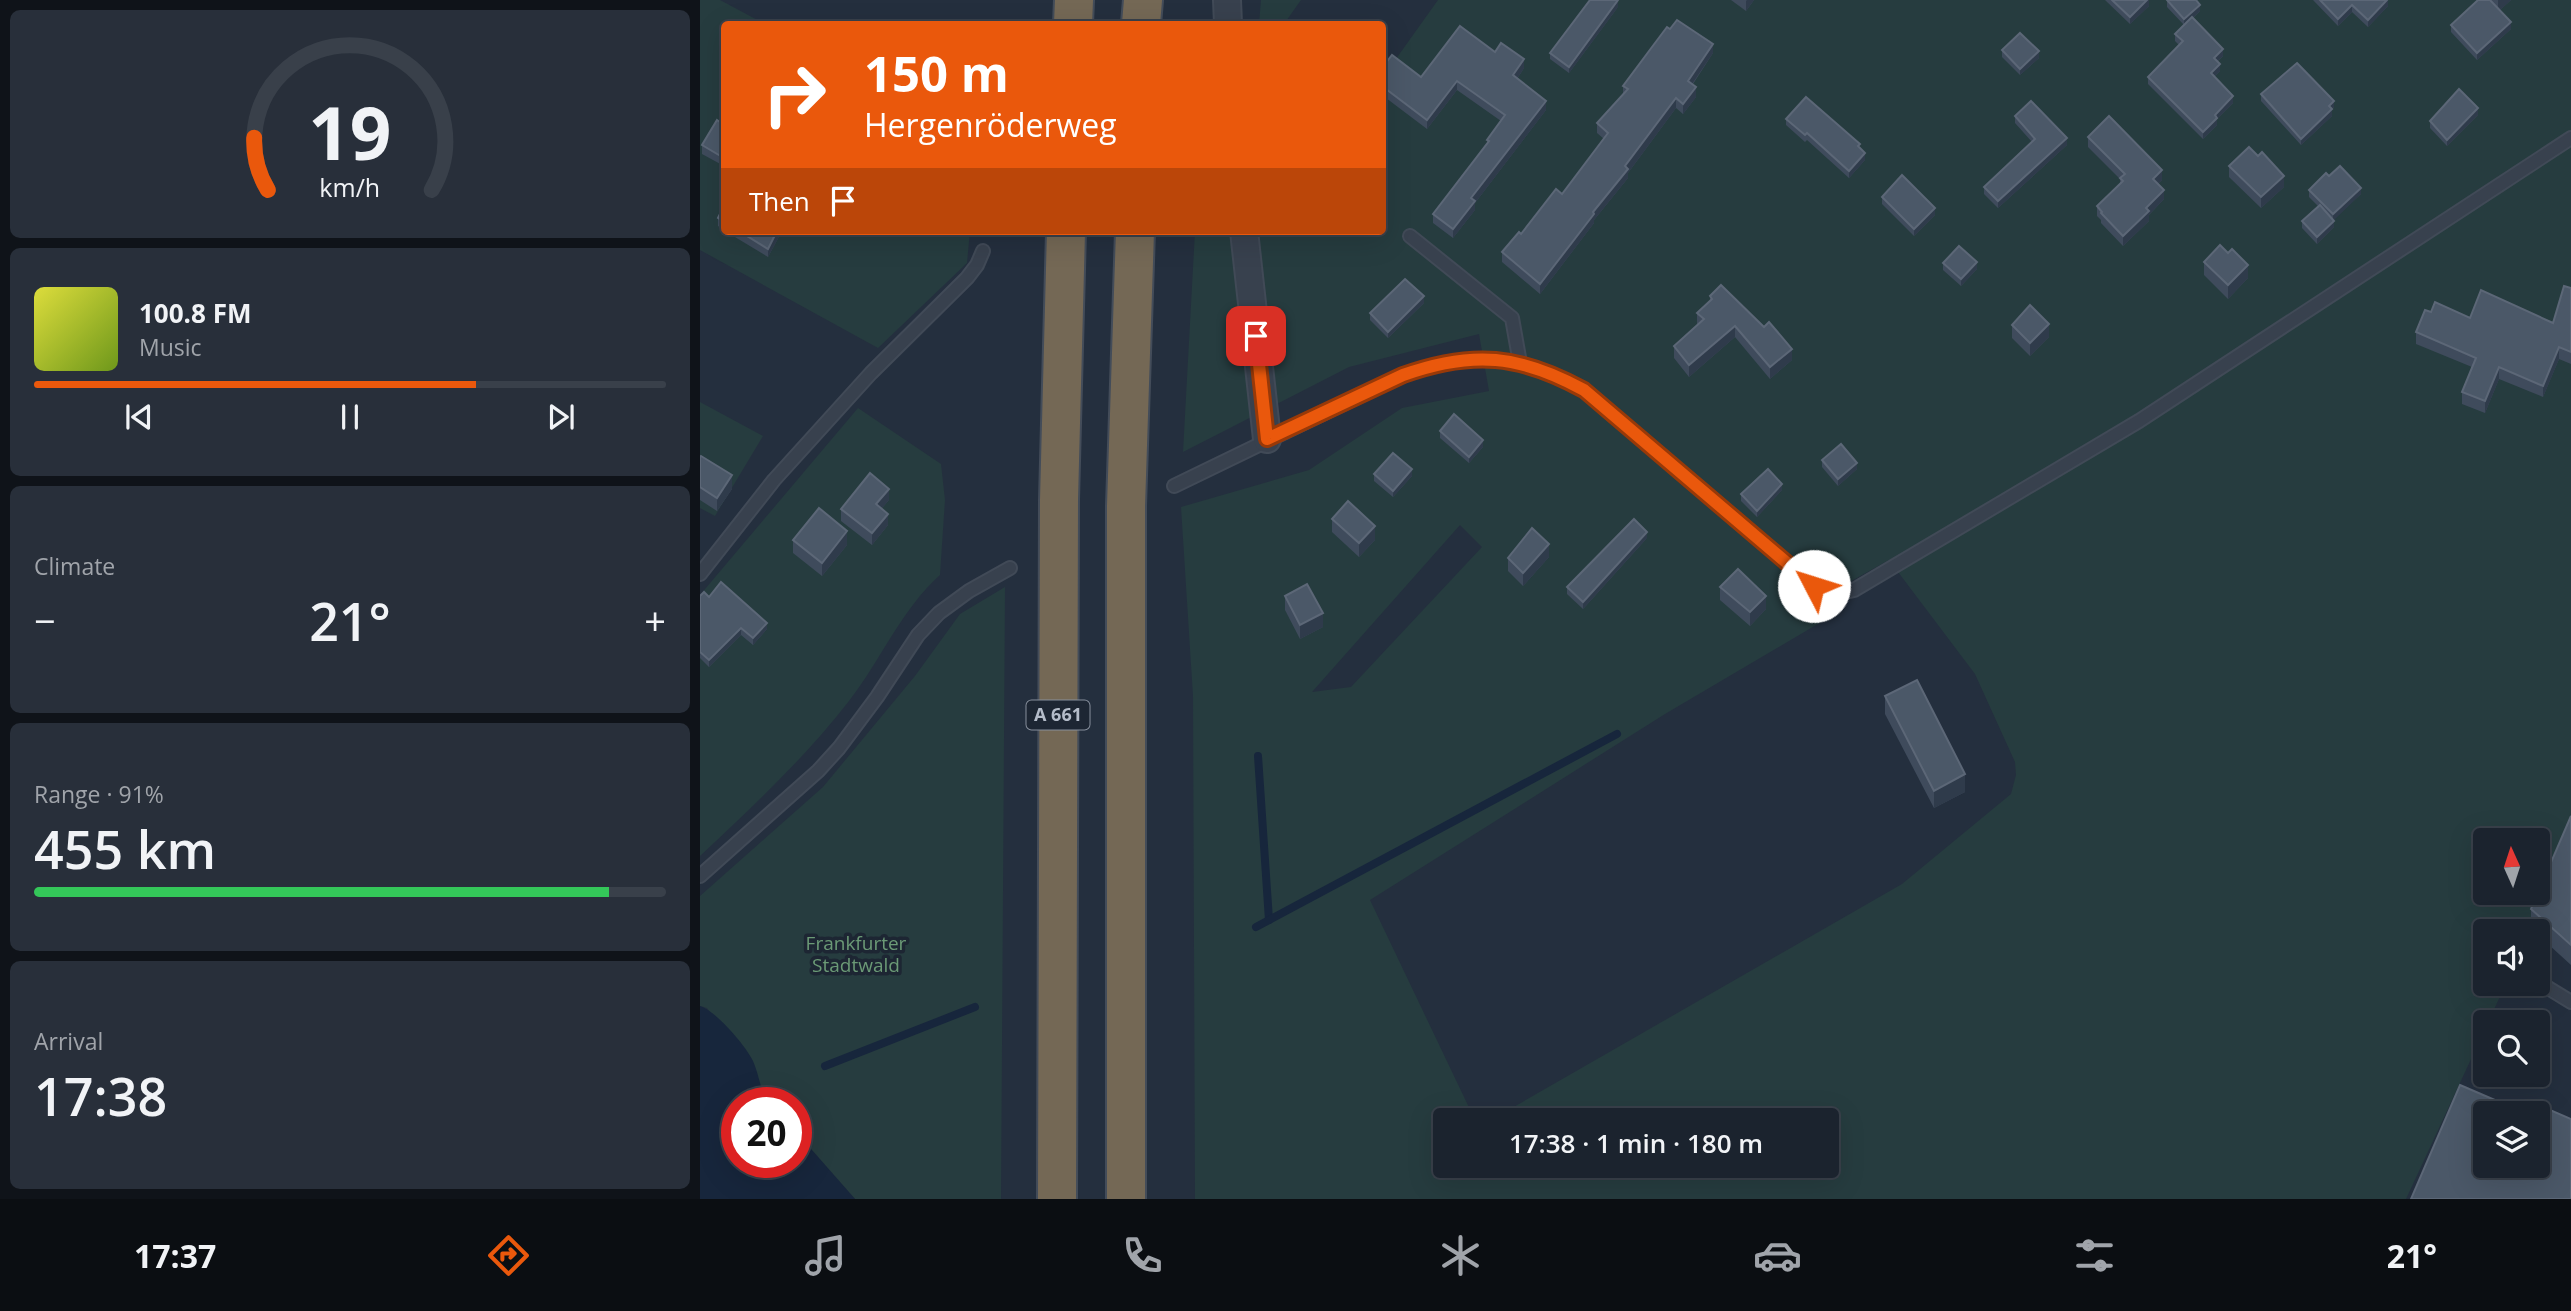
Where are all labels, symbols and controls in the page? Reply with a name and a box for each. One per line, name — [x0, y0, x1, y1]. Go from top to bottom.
text: 150 m — [864, 40, 1009, 106]
icon: right — [749, 49, 840, 140]
text: 19 — [308, 82, 392, 181]
text: Hergenröderweg — [864, 103, 1117, 146]
text: km/h — [320, 170, 380, 204]
icon: arrive — [824, 182, 862, 220]
text: Then — [749, 183, 810, 219]
text: 100.8 FM — [139, 295, 251, 331]
pin — [1226, 306, 1286, 366]
icon: arrive — [1237, 317, 1275, 355]
text: Music — [139, 331, 202, 363]
icon: previous — [120, 398, 158, 436]
icon: pause — [331, 398, 369, 436]
icon: next — [542, 398, 580, 436]
position arrow — [1777, 549, 1851, 623]
text: Climate — [34, 550, 115, 582]
text: 21° — [309, 585, 391, 656]
text: − — [34, 594, 56, 646]
text: + — [644, 594, 666, 646]
road number: A 661 — [1026, 700, 1090, 730]
text: Range · 91% — [34, 778, 164, 810]
text: 455 km — [34, 813, 216, 884]
north arrow — [2473, 828, 2550, 905]
map controls — [2473, 828, 2550, 1178]
button: sound — [2473, 919, 2550, 996]
park label: Frankfurter Stadtwald — [806, 930, 907, 978]
button: search — [2473, 1010, 2550, 1087]
text: Arrival — [34, 1025, 103, 1057]
text: 17:38 — [34, 1060, 167, 1131]
speed limit sign: 20 — [721, 1087, 812, 1178]
button: layers — [2473, 1101, 2550, 1178]
text: 17:38 · 1 min · 180 m — [1509, 1125, 1763, 1161]
icon: directions — [484, 1231, 533, 1280]
icon: music — [801, 1231, 850, 1280]
icon: phone — [1118, 1231, 1167, 1280]
icon: climate — [1436, 1231, 1485, 1280]
icon: car — [1753, 1231, 1802, 1280]
icon: filters — [2070, 1231, 2119, 1280]
text: 17:37 — [134, 1234, 216, 1277]
text: 21° — [2387, 1234, 2437, 1277]

